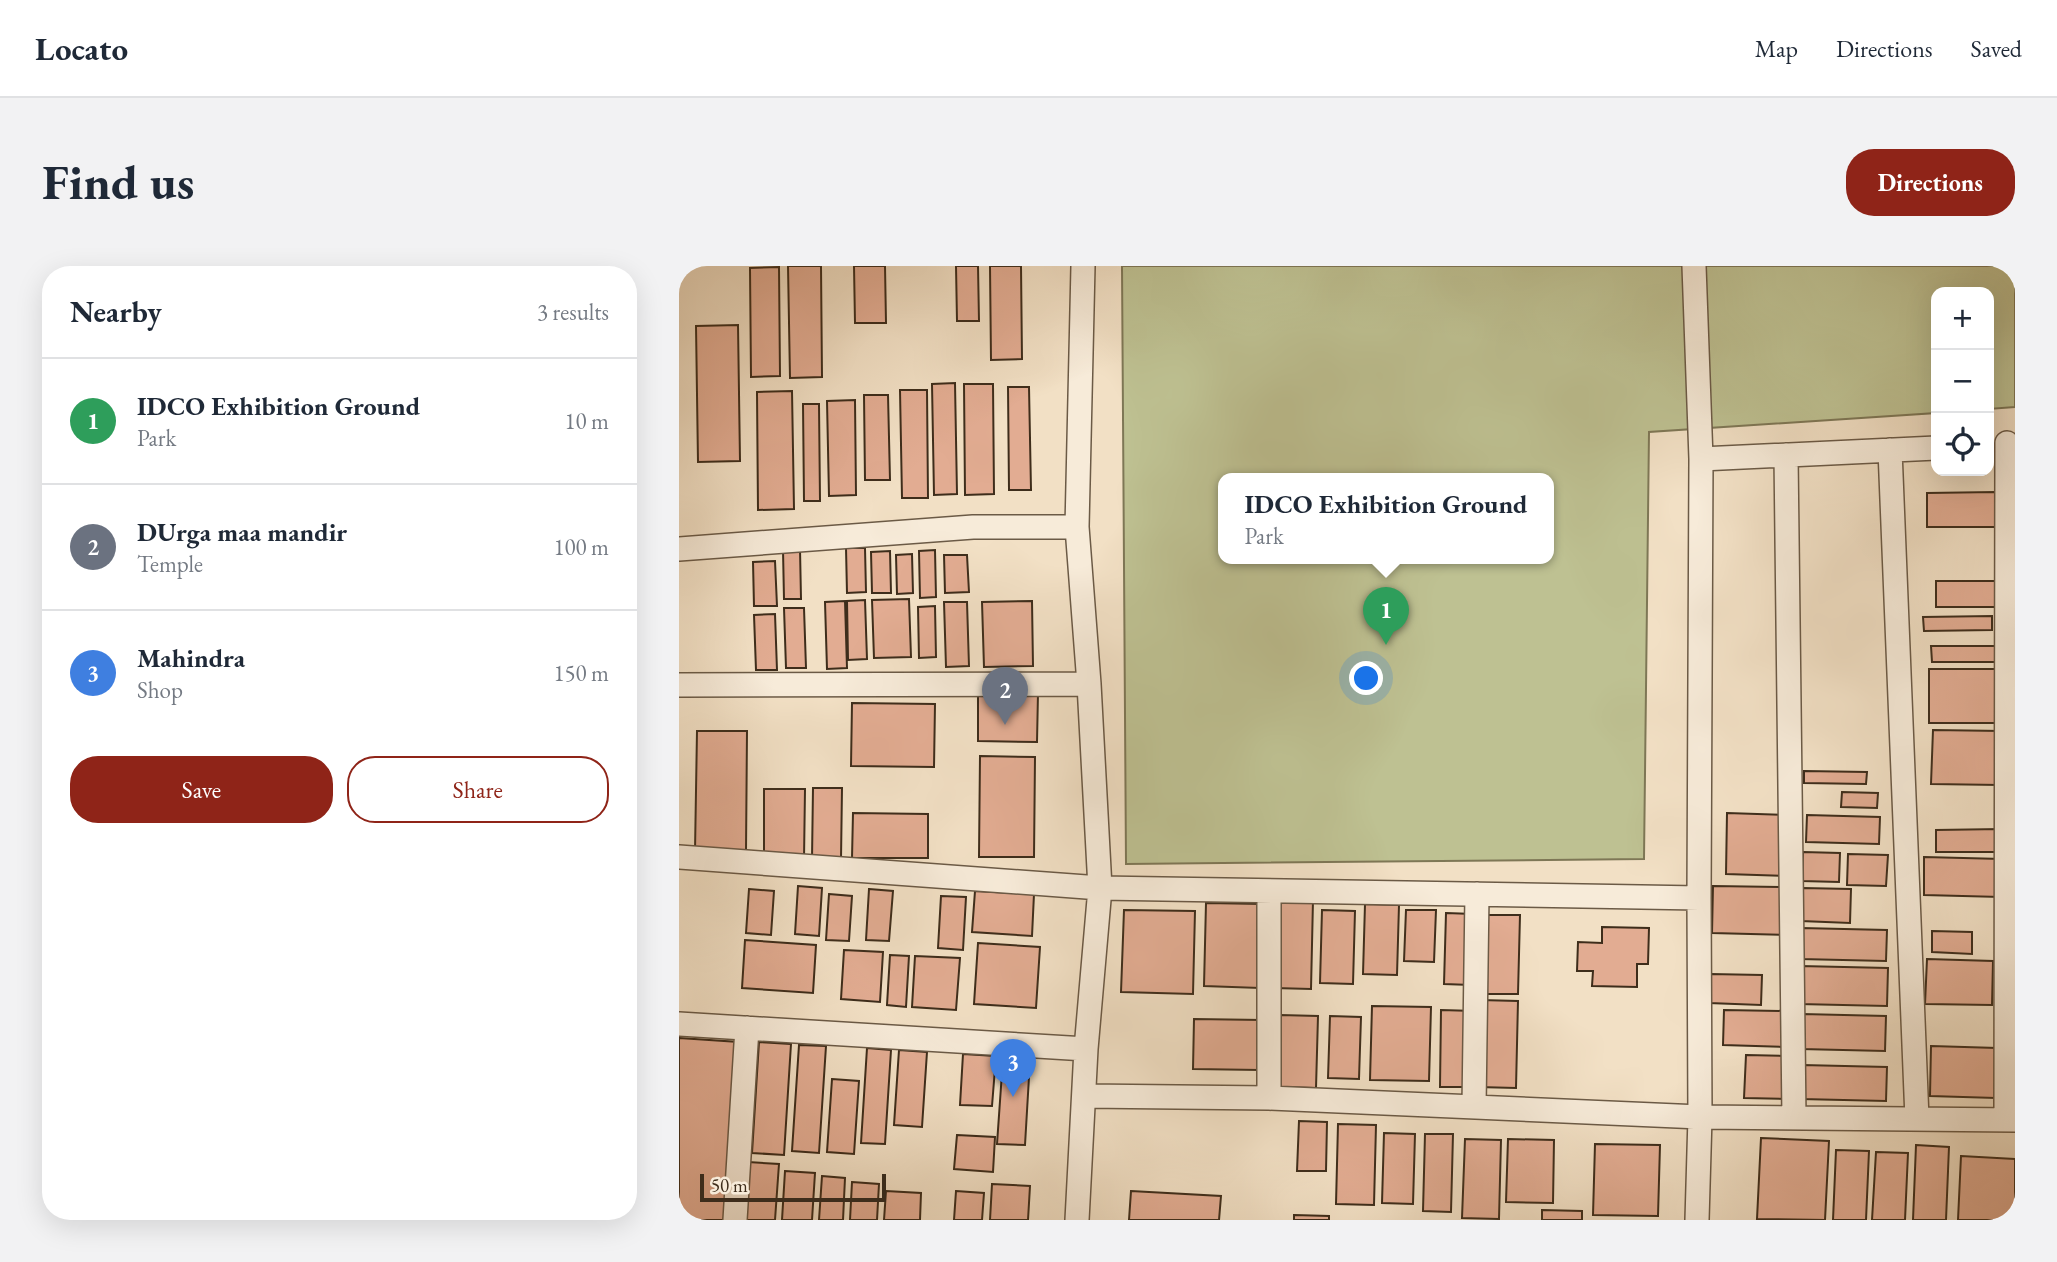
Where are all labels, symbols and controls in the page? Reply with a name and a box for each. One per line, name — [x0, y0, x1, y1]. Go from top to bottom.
text: Locato — [35, 27, 128, 70]
text: Map — [1755, 33, 1798, 64]
text: Directions — [1836, 33, 1933, 64]
text: Saved — [1971, 33, 2022, 64]
button: Directions — [1846, 149, 2015, 216]
text: Find us — [42, 150, 194, 214]
map controls — [1931, 287, 1994, 476]
button: + — [1931, 287, 1994, 350]
text: Nearby — [70, 292, 162, 331]
text: 3 results — [537, 297, 609, 327]
button: − — [1931, 350, 1994, 413]
text: IDCO Exhibition Ground — [137, 389, 420, 423]
text: 1 — [87, 406, 99, 436]
text: 10 m — [564, 406, 609, 436]
button: locate — [1931, 413, 1994, 476]
text: Park — [137, 423, 176, 453]
popup — [1218, 473, 1554, 564]
text: IDCO Exhibition Ground — [1244, 487, 1528, 521]
text: DUrga maa mandir — [137, 515, 347, 549]
text: Park — [1244, 521, 1284, 551]
text: 2 — [87, 532, 99, 562]
text: 100 m — [553, 532, 609, 562]
text: Temple — [137, 549, 203, 579]
pin: 1 — [1363, 587, 1409, 645]
text: Mahindra — [137, 641, 245, 675]
text: 3 — [87, 658, 99, 688]
text: 150 m — [553, 658, 609, 688]
your location — [1349, 661, 1383, 695]
pin: 2 — [982, 667, 1028, 725]
text: Shop — [137, 675, 183, 705]
button: Save — [70, 756, 333, 823]
button: Share — [347, 756, 609, 823]
pin: 3 — [990, 1039, 1036, 1097]
scale bar — [700, 1171, 885, 1203]
text: 50 m — [711, 1173, 748, 1198]

